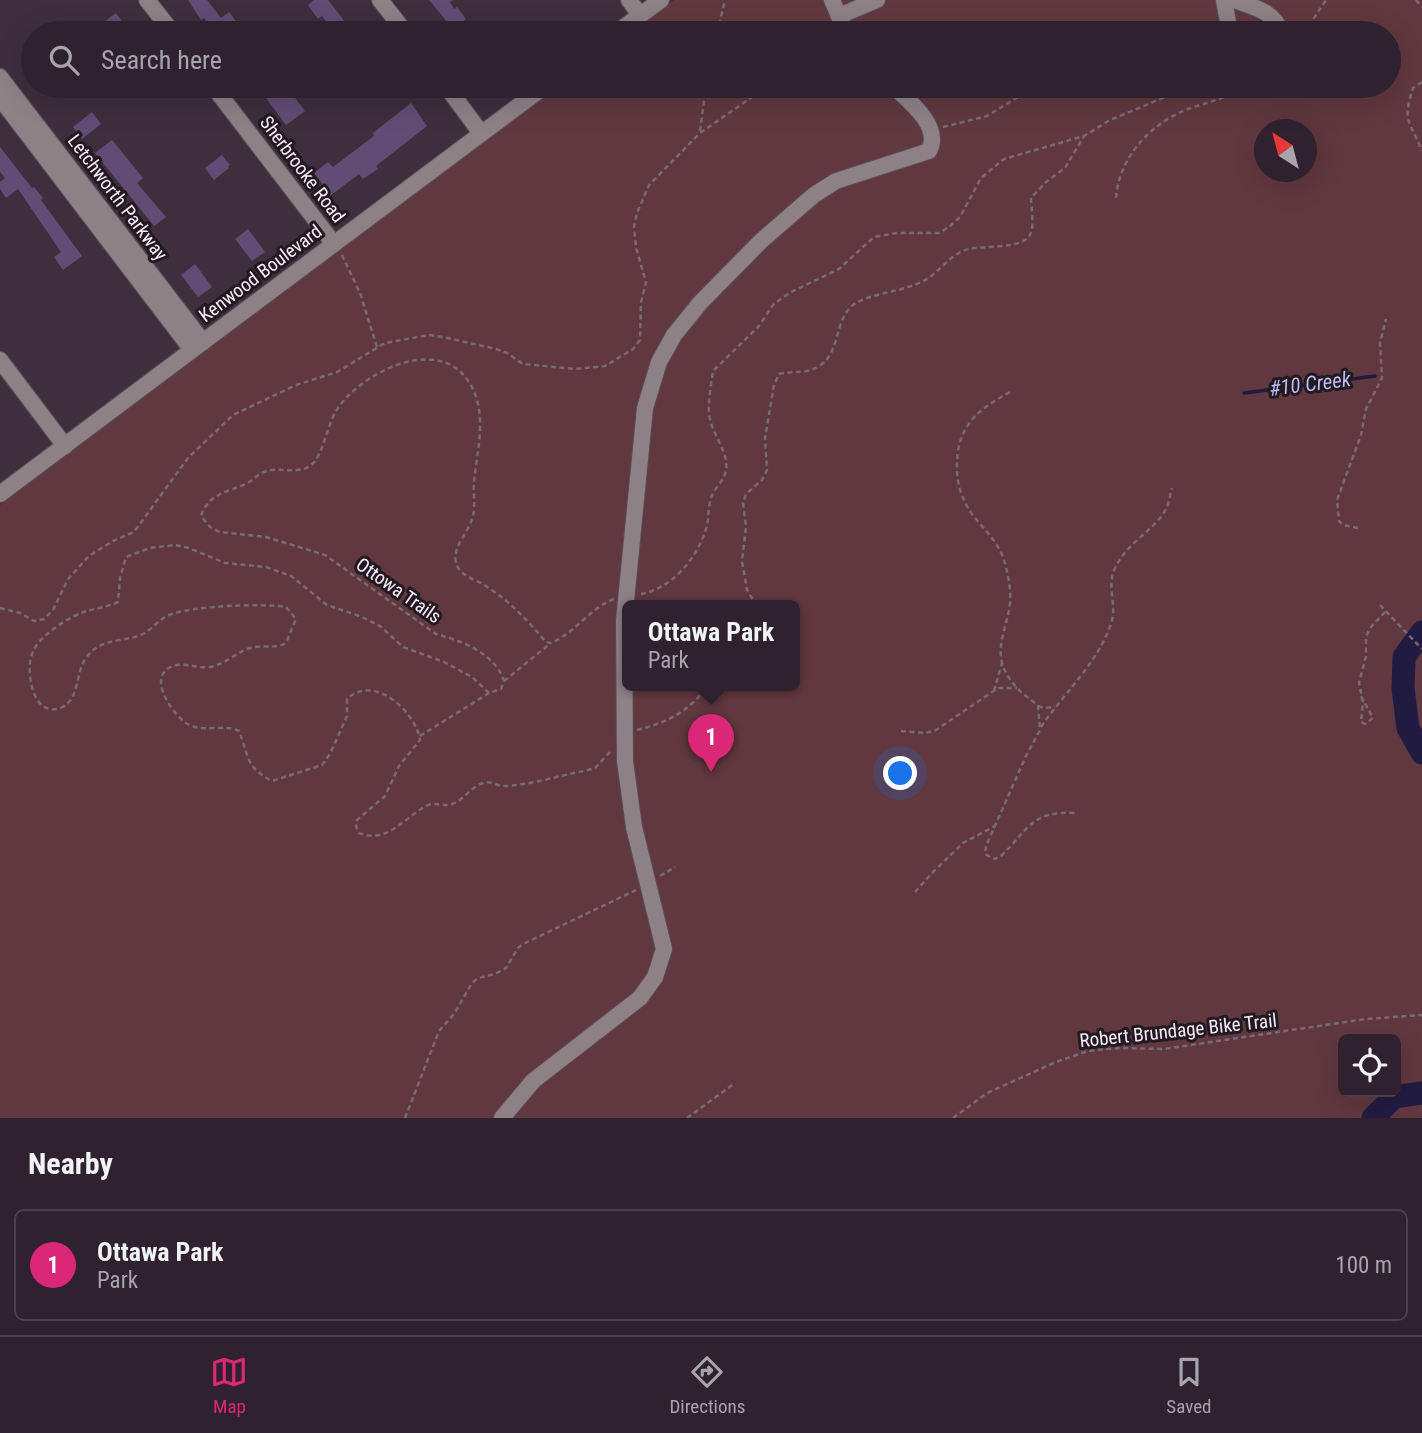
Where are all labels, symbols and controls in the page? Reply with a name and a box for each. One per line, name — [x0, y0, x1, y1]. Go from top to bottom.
search box — [21, 21, 1401, 98]
icon: search — [45, 41, 83, 79]
text: Search here — [101, 45, 222, 75]
street label: Sherbrooke Road — [255, 111, 350, 227]
north arrow — [1254, 119, 1317, 182]
street label: Letchworth Parkway — [63, 130, 173, 265]
street label: Kenwood Boulevard — [194, 220, 326, 327]
water label: #10 Creek — [1268, 367, 1353, 401]
street label: Ottowa Trails — [352, 553, 446, 628]
popup — [622, 600, 800, 691]
text: Ottawa Park — [648, 617, 774, 647]
text: Park — [648, 647, 689, 674]
pin: 1 — [688, 714, 734, 772]
your location — [883, 756, 917, 790]
street label: Robert Brundage Bike Trail — [1078, 1009, 1278, 1052]
map controls — [1338, 1034, 1401, 1097]
button: locate — [1338, 1034, 1401, 1097]
text: Nearby — [28, 1146, 113, 1181]
text: Ottawa Park — [97, 1237, 224, 1267]
text: 1 — [47, 1252, 59, 1279]
text: 100 m — [1335, 1252, 1392, 1279]
text: Park — [97, 1267, 138, 1294]
tab: Map — [210, 1353, 248, 1418]
tab: Directions — [669, 1353, 745, 1418]
tab: Saved — [1166, 1353, 1212, 1418]

